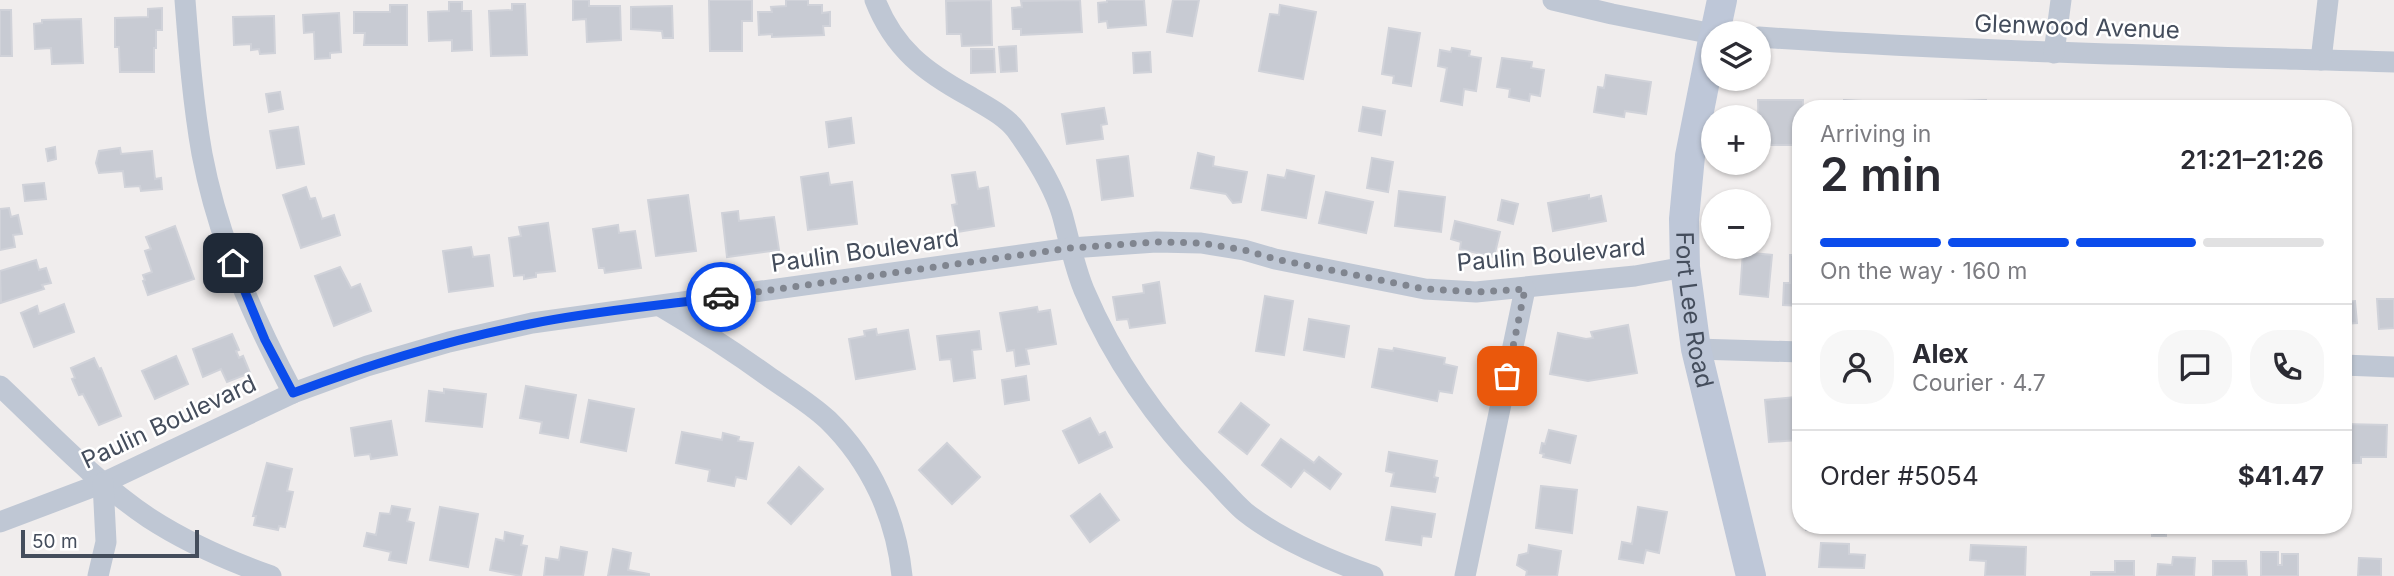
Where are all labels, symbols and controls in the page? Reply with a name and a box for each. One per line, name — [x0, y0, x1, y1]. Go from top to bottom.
street label: Glenwood Avenue — [1974, 8, 2180, 45]
map controls — [1701, 21, 1771, 259]
button: layers — [1701, 21, 1771, 91]
button: + — [1701, 105, 1771, 175]
text: Arriving in — [1820, 120, 1931, 148]
text: 21:21–21:26 — [2180, 144, 2324, 175]
text: 2 min — [1820, 146, 1942, 202]
button: − — [1701, 189, 1771, 259]
street label: Paulin Boulevard — [769, 223, 961, 278]
street label: Fort Lee Road — [1670, 231, 1720, 391]
street label: Paulin Boulevard — [1455, 232, 1647, 277]
pin — [203, 233, 263, 293]
icon: home — [214, 244, 252, 282]
text: On the way · 160 m — [1820, 257, 2027, 285]
courier — [686, 262, 756, 332]
icon: car — [702, 278, 740, 316]
button: person — [1820, 330, 1894, 404]
button: chat — [2158, 330, 2232, 404]
button: phone — [2250, 330, 2324, 404]
text: Alex — [1912, 338, 1969, 369]
pin — [1477, 346, 1537, 406]
icon: bag — [1488, 357, 1526, 395]
street label: Paulin Boulevard — [77, 368, 261, 475]
text: Courier · 4.7 — [1912, 369, 2046, 397]
text: Order #5054 — [1820, 460, 1979, 491]
text: $41.47 — [2238, 460, 2324, 491]
scale bar — [21, 527, 200, 559]
text: 50 m — [32, 530, 78, 553]

